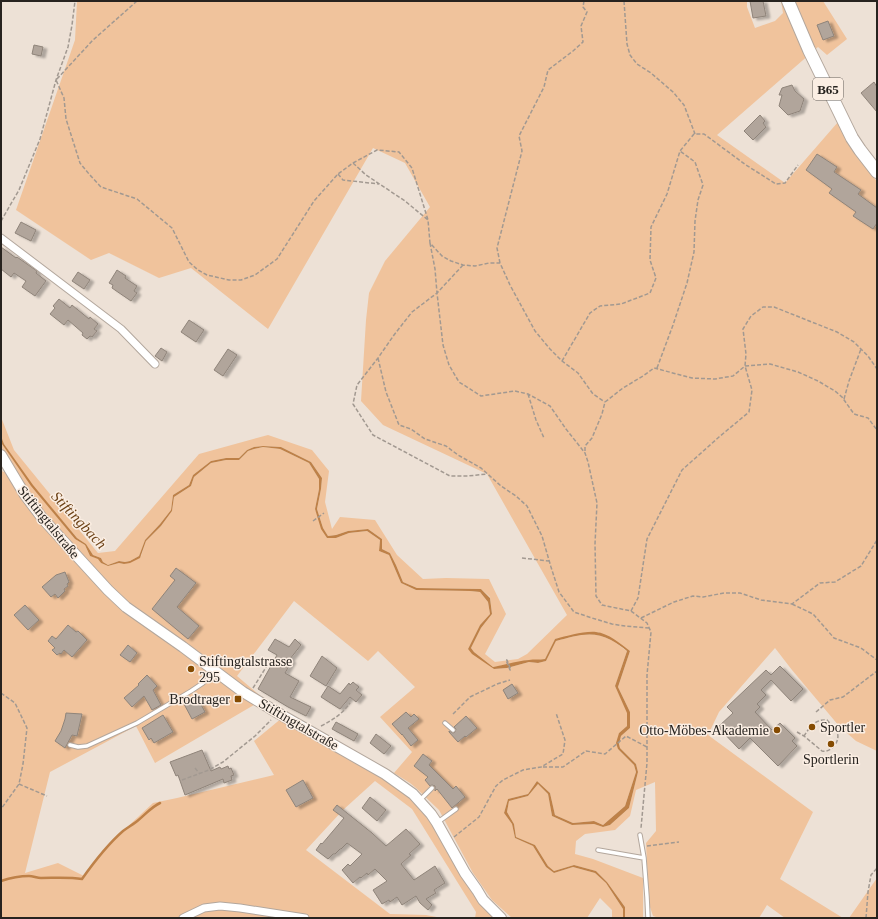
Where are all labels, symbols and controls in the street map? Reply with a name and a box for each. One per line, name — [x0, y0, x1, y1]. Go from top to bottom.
road number: B65 — [813, 78, 843, 100]
street label: Stiftingtalstraße — [15, 483, 83, 562]
water label: Stiftingbach — [48, 488, 110, 552]
place label: Stiftingtalstrasse 295 — [199, 654, 292, 685]
marker: Stiftingtalstrasse 295 — [186, 664, 196, 674]
place label: Brodtrager — [169, 692, 230, 707]
marker: Brodtrager — [233, 694, 243, 704]
street label: Stiftingtalstraße — [256, 696, 341, 753]
place label: Sportler — [820, 720, 865, 735]
marker: Sportler — [807, 722, 817, 732]
place label: Otto-Möbes-Akademie — [639, 723, 769, 738]
marker: Otto-Möbes-Akademie — [772, 725, 782, 735]
marker: Sportlerin — [826, 739, 836, 749]
place label: Sportlerin — [803, 752, 859, 767]

